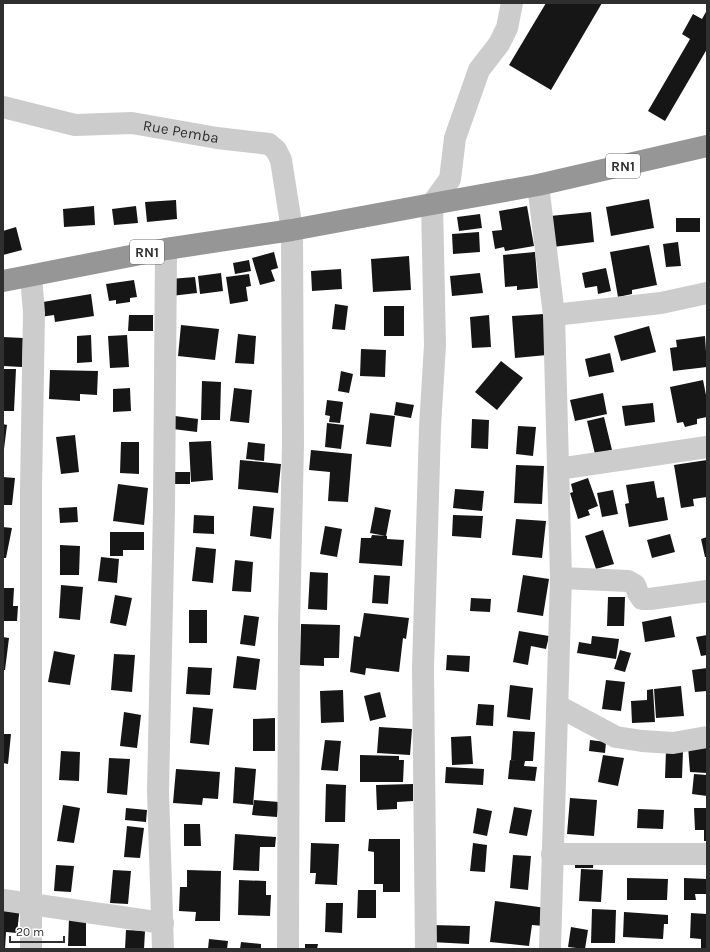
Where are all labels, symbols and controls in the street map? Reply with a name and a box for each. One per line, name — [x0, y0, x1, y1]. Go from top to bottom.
street label: Rue Pemba — [142, 116, 220, 147]
road number: RN1 — [606, 154, 640, 178]
road number: RN1 — [130, 240, 164, 264]
scale bar — [10, 918, 64, 944]
text: 20 m — [16, 925, 44, 939]

